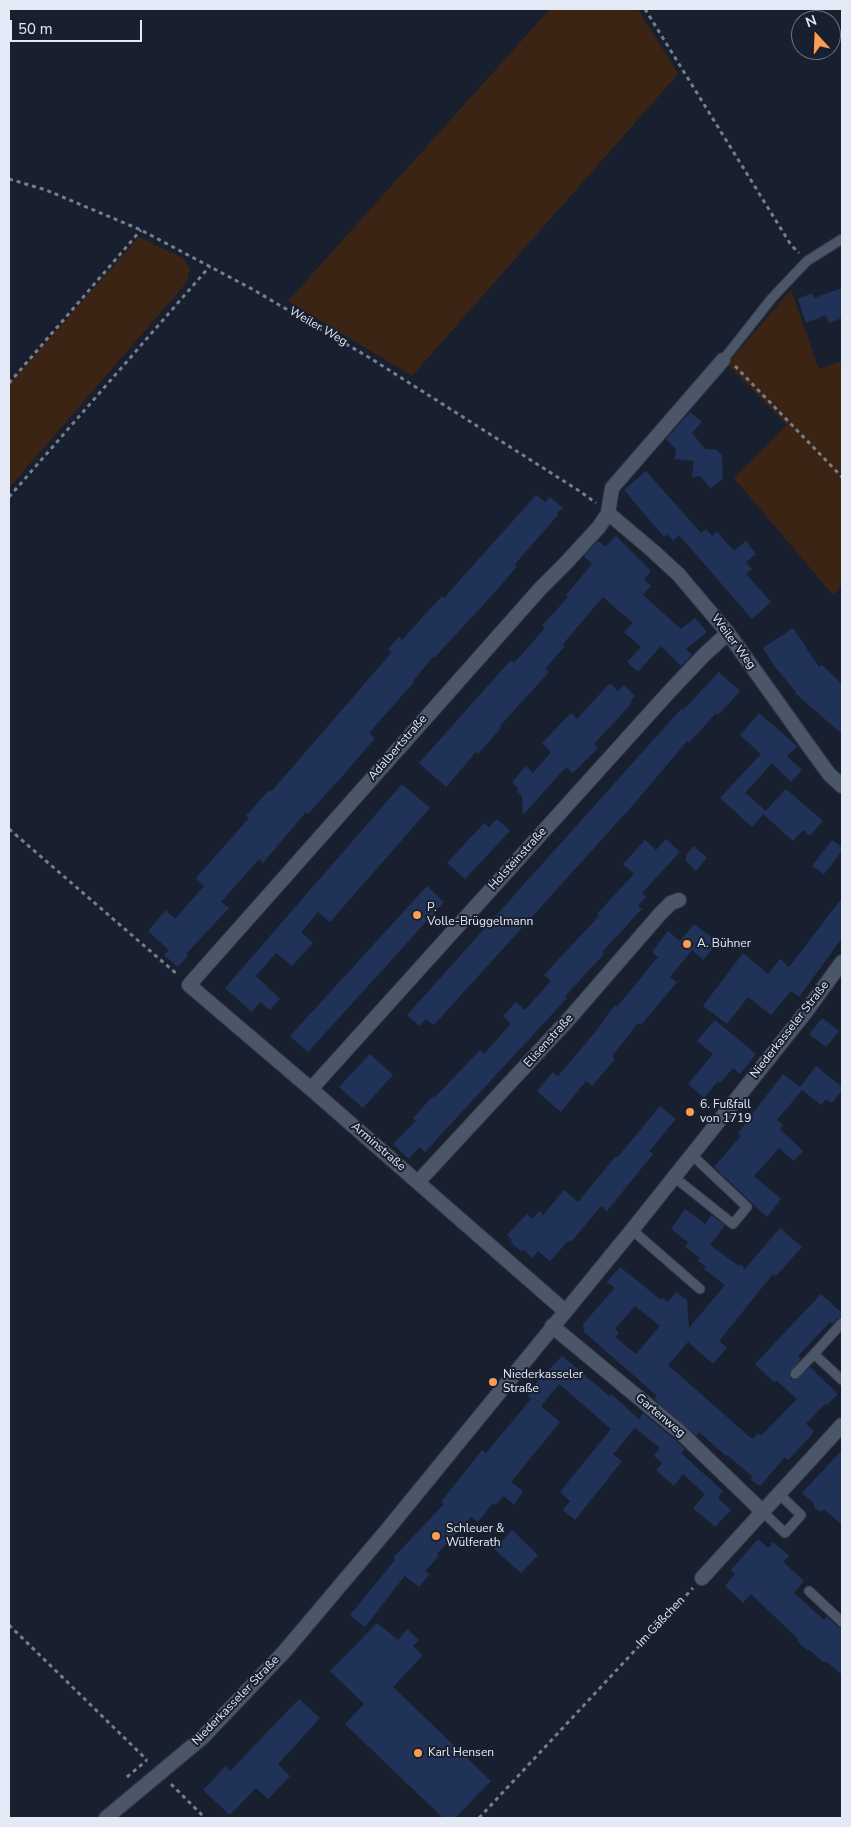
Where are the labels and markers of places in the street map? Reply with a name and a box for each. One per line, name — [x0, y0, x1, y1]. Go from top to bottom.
place label: P. Volle-Brüggelmann — [427, 901, 533, 929]
marker: P. Volle-Brüggelmann — [411, 909, 423, 921]
place label: A. Bühner — [697, 937, 751, 951]
marker: A. Bühner — [681, 938, 693, 950]
place label: 6. Fußfall von 1719 — [700, 1098, 751, 1126]
marker: 6. Fußfall von 1719 — [684, 1106, 696, 1118]
place label: Niederkasseler Straße — [503, 1368, 583, 1396]
marker: Niederkasseler Straße — [487, 1376, 499, 1388]
place label: Schleuer & Wülferath — [446, 1522, 504, 1550]
marker: Schleuer & Wülferath — [430, 1530, 442, 1542]
place label: Karl Hensen — [428, 1746, 494, 1760]
marker: Karl Hensen — [412, 1747, 424, 1759]

